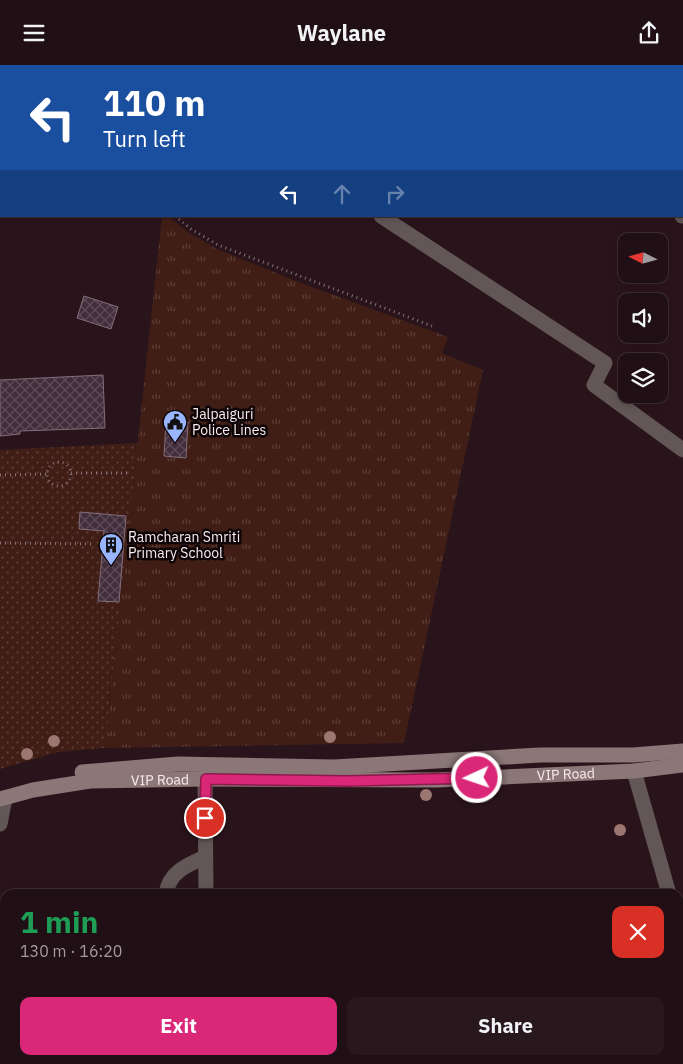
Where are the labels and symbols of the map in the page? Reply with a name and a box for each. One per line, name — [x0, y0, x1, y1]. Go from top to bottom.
north arrow — [618, 233, 668, 283]
place label: Jalpaiguri Police Lines — [192, 405, 266, 439]
public building icon: Jalpaiguri Police Lines — [162, 409, 188, 443]
place label: Ramcharan Smriti Primary School — [128, 528, 240, 562]
building icon: Ramcharan Smriti Primary School — [98, 532, 124, 566]
position arrow — [450, 751, 502, 803]
street label: VIP Road — [536, 764, 595, 784]
street label: VIP Road — [131, 770, 189, 789]
pin — [184, 797, 226, 839]

